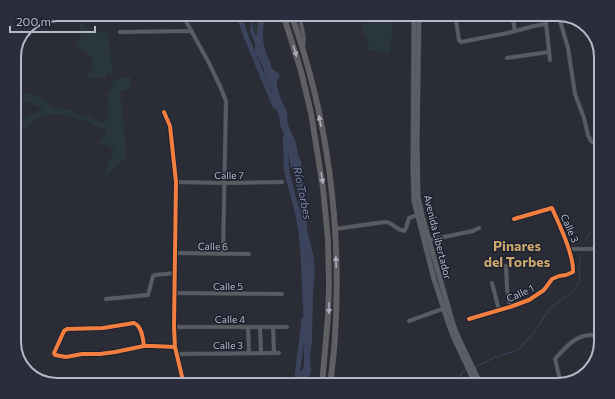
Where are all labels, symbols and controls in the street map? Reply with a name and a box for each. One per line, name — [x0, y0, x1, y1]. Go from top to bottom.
scale bar — [10, 8, 95, 34]
text: 200 m — [16, 14, 51, 28]
one-way arrow — [292, 45, 298, 57]
one-way arrow — [317, 115, 323, 127]
water label: Río Torbes — [291, 166, 315, 220]
street label: Calle 7 — [214, 169, 244, 181]
one-way arrow — [319, 172, 325, 184]
street label: Avenida Libertador — [422, 194, 454, 280]
street label: Calle 3 — [558, 212, 582, 244]
district label: Pinares del Torbes — [484, 237, 551, 270]
street label: Calle 6 — [198, 240, 228, 252]
one-way arrow — [333, 256, 340, 268]
street label: Calle 5 — [213, 280, 243, 292]
street label: Calle 1 — [504, 282, 536, 304]
one-way arrow — [325, 302, 332, 314]
street label: Calle 4 — [215, 313, 245, 325]
street label: Calle 3 — [213, 339, 243, 351]

